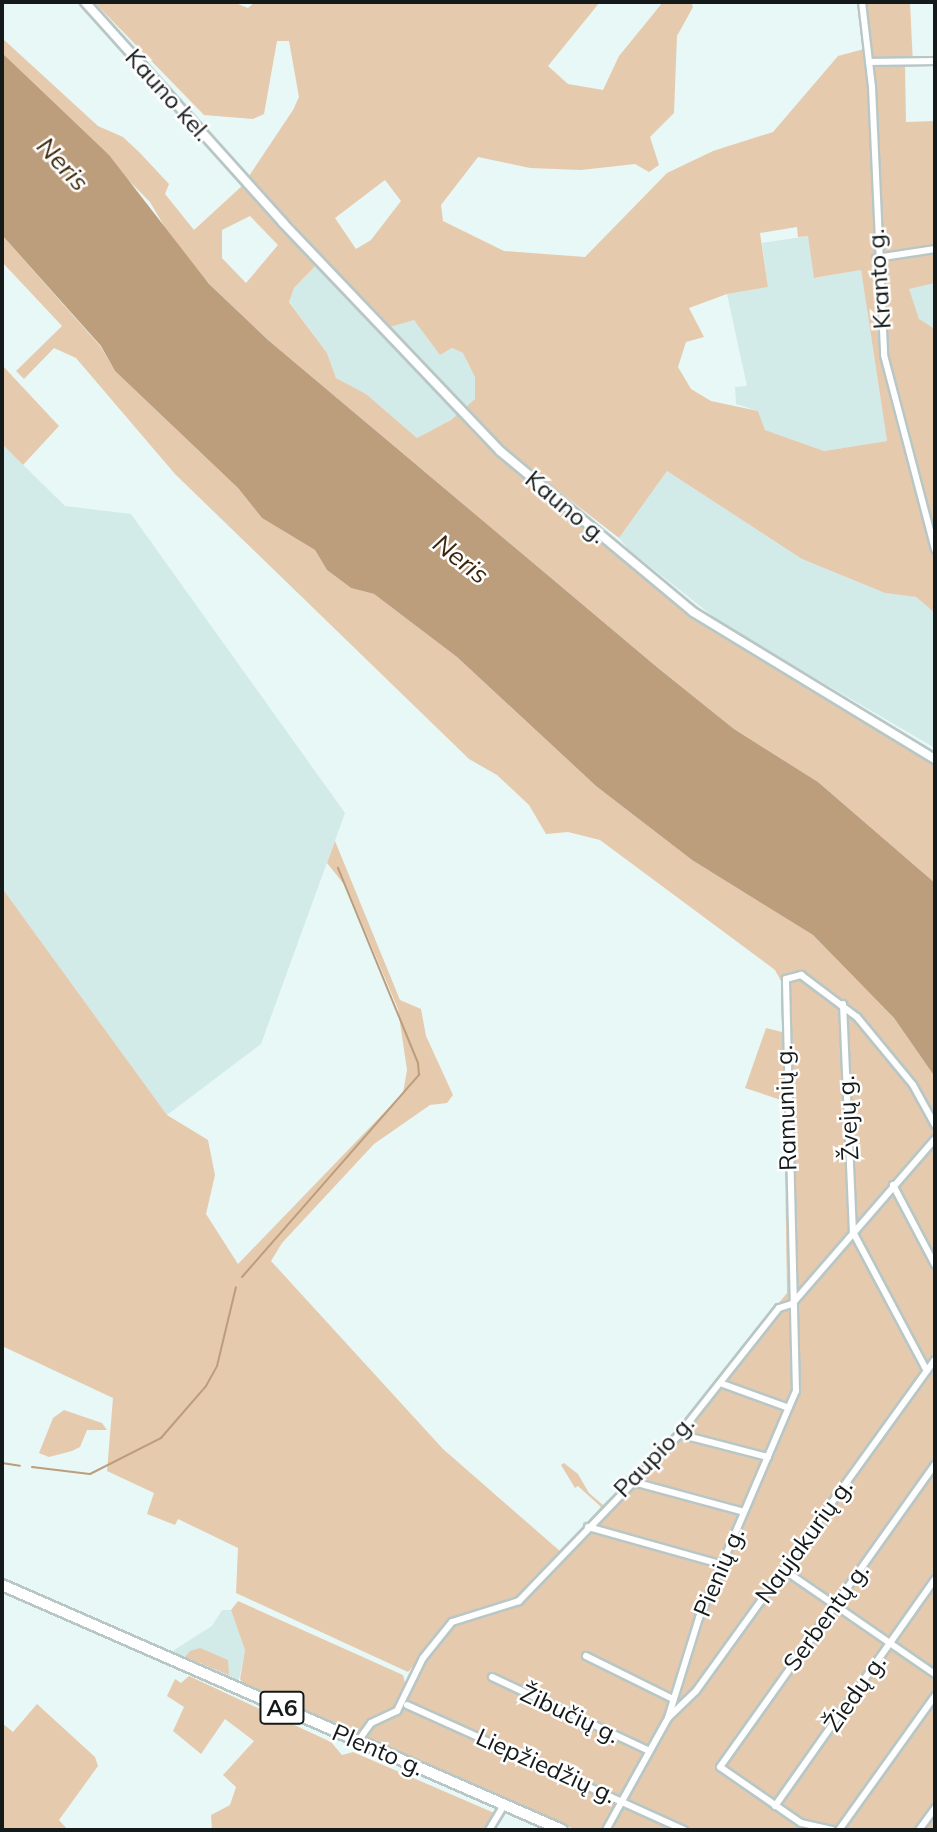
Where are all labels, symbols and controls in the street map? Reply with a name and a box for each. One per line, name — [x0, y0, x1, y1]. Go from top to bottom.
street label: Kauno kel. — [119, 43, 217, 147]
water label: Neris — [30, 131, 96, 197]
street label: Kranto g. — [861, 228, 897, 330]
street label: Kauno g. — [519, 465, 613, 549]
water label: Neris — [427, 528, 495, 590]
street label: Ramunių g. — [769, 1045, 803, 1171]
street label: Žvejų g. — [831, 1075, 865, 1161]
street label: Paupio g. — [608, 1409, 700, 1503]
street label: Naujakurių g. — [749, 1473, 859, 1609]
street label: Pienių g. — [687, 1523, 751, 1621]
street label: Serbentų g. — [777, 1557, 875, 1677]
street label: Žiedų g. — [818, 1649, 892, 1737]
street label: Žibučių g. — [516, 1679, 624, 1749]
road number: A6 — [259, 1688, 305, 1728]
street label: Plento g. — [328, 1718, 428, 1782]
street label: Liepžiedžių g. — [472, 1722, 620, 1810]

